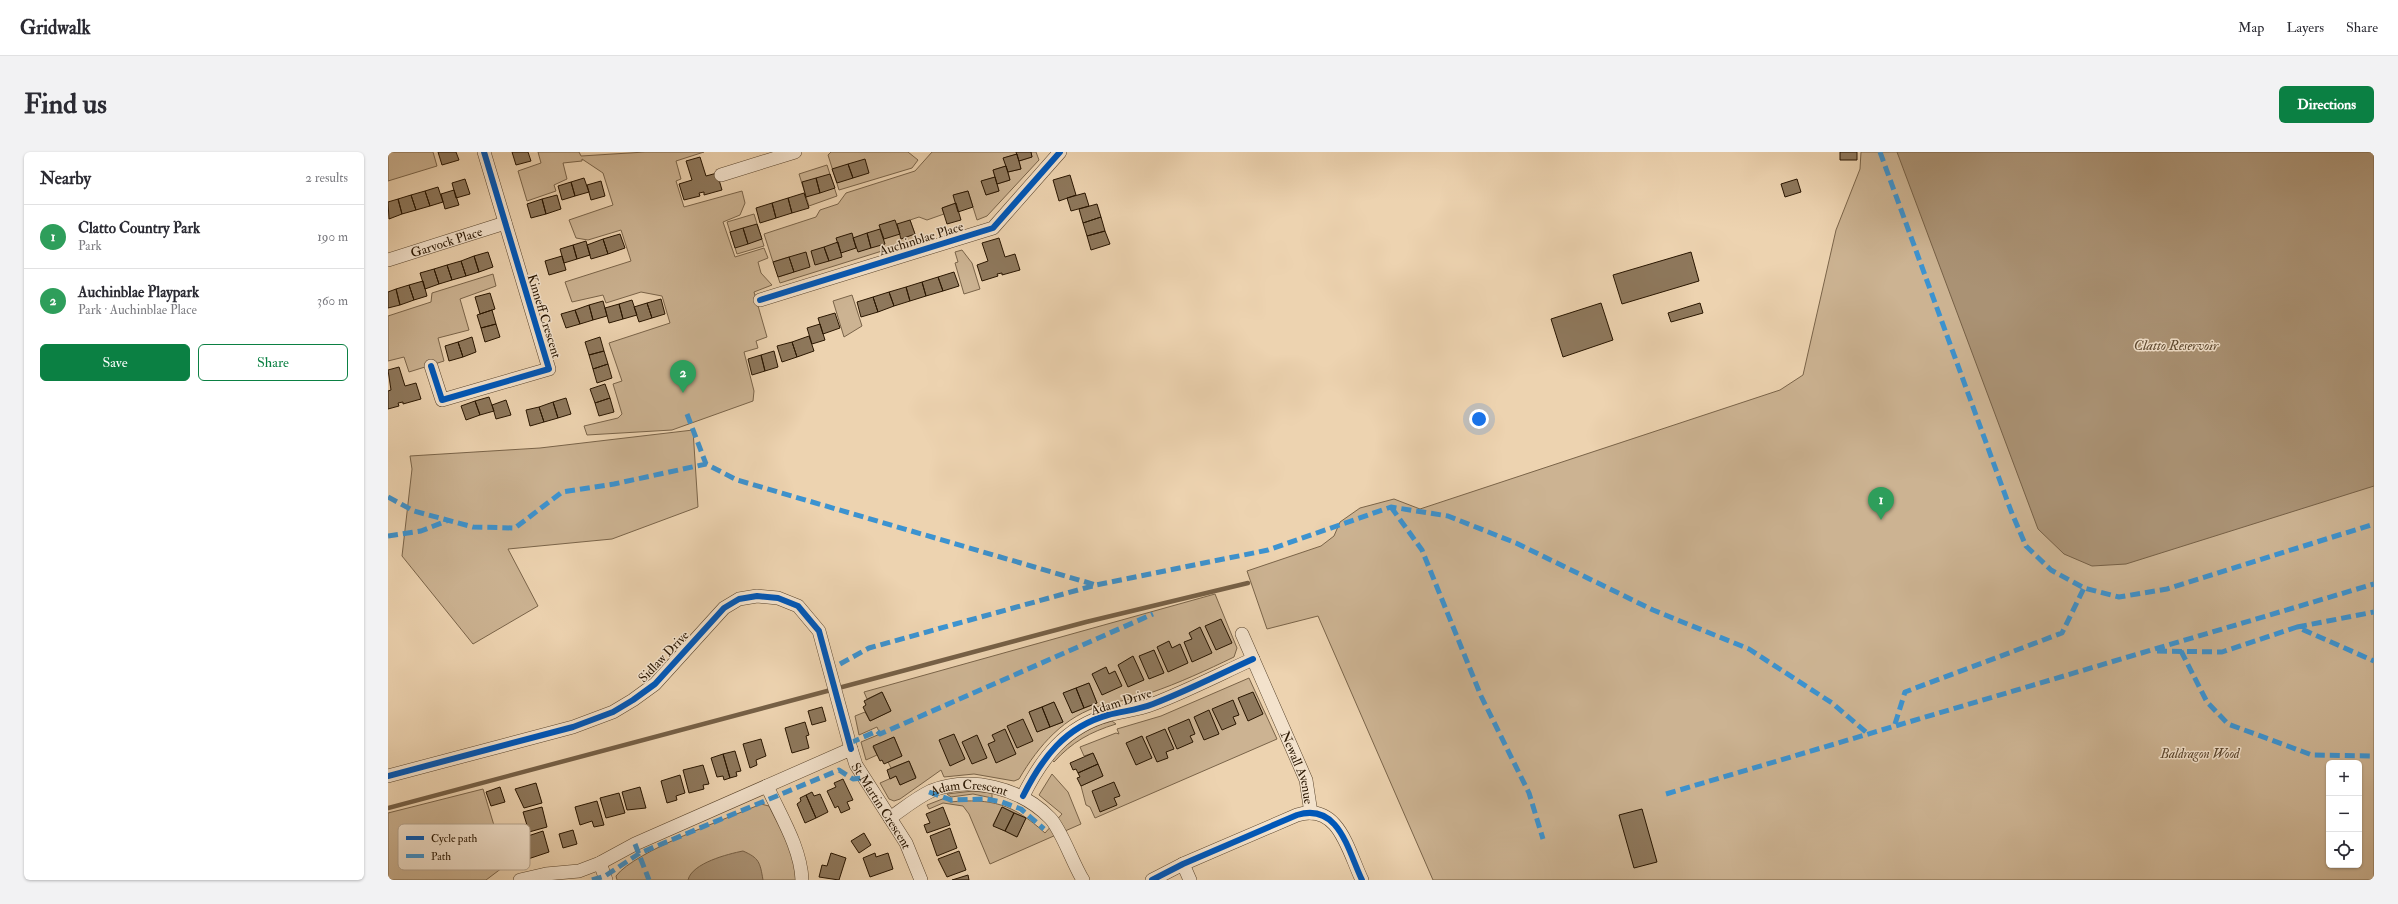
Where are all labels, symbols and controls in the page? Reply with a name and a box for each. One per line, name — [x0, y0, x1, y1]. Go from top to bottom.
text: Gridwalk — [20, 16, 91, 40]
text: Map — [2238, 19, 2264, 36]
text: Layers — [2286, 19, 2324, 36]
text: Share — [2346, 19, 2378, 36]
button: Directions — [2279, 86, 2374, 123]
text: Find us — [24, 87, 107, 122]
text: Nearby — [40, 168, 91, 189]
text: 2 results — [305, 170, 348, 186]
street label: Auchinblae Place — [876, 218, 966, 260]
text: Clatto Country Park — [78, 219, 200, 238]
street label: Garvock Place — [409, 224, 485, 261]
text: 1 — [51, 229, 55, 245]
text: 190 m — [317, 229, 348, 245]
text: Park — [78, 238, 102, 254]
street label: Kinneff Crescent — [524, 272, 564, 360]
text: Auchinblae Playpark — [78, 283, 199, 302]
text: 2 — [50, 293, 56, 309]
text: 360 m — [317, 293, 348, 309]
text: Park · Auchinblae Place — [78, 302, 197, 318]
water label: Clatto Reservoir — [2134, 337, 2219, 354]
button: Save — [40, 344, 190, 381]
button: Share — [198, 344, 348, 381]
pin: 2 — [670, 360, 696, 393]
your location — [1469, 409, 1489, 429]
pin: 1 — [1868, 487, 1894, 520]
street label: Sidlaw Drive — [635, 627, 693, 686]
street label: Adam Drive — [1088, 685, 1154, 719]
street label: Newall Avenue — [1276, 729, 1317, 806]
park label: Baldragon Wood — [2159, 746, 2241, 762]
street label: St Martin Crescent — [848, 760, 915, 851]
map controls — [2326, 760, 2362, 868]
button: + — [2326, 760, 2362, 796]
street label: Adam Crescent — [927, 777, 1010, 800]
button: − — [2326, 796, 2362, 832]
legend — [398, 824, 530, 870]
text: Cycle path — [431, 832, 477, 846]
button: locate — [2326, 832, 2362, 868]
text: Path — [431, 850, 451, 863]

